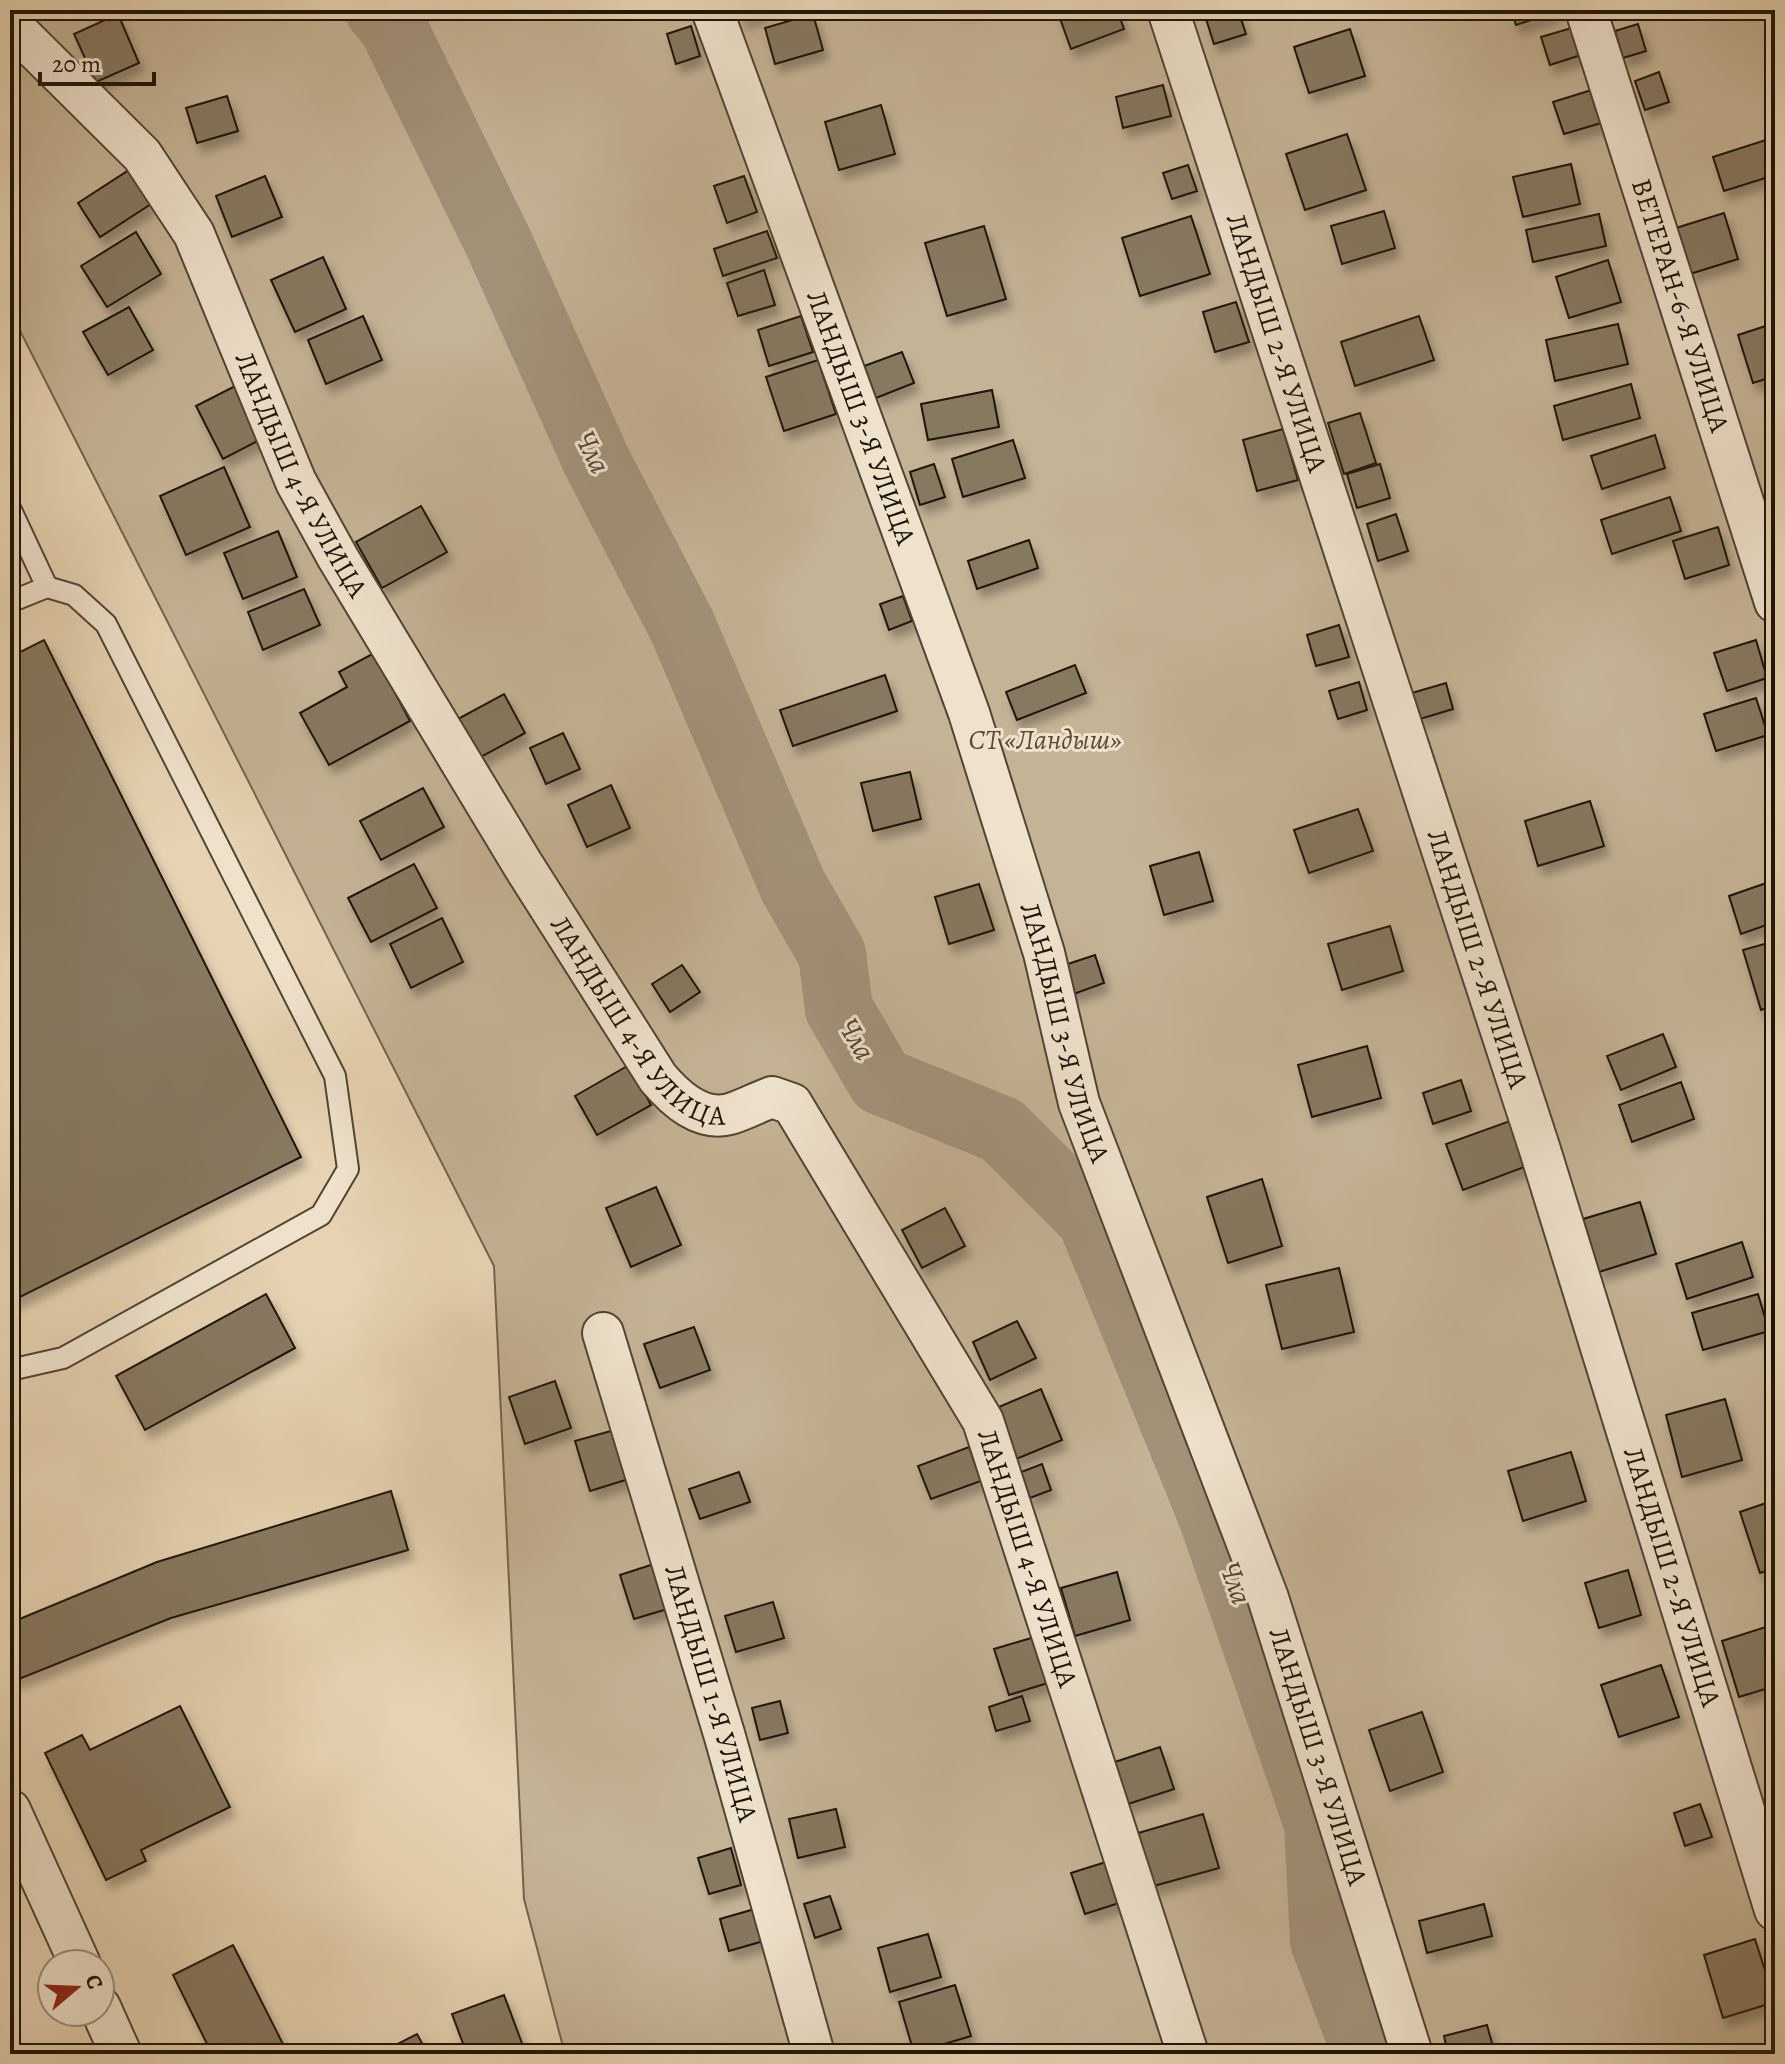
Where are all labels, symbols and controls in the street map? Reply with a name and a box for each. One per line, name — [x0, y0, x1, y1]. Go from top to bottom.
scale bar — [40, 36, 154, 86]
text: 20 m — [52, 48, 101, 80]
street label: ВЕТЕРАН-6-Я УЛИЦА — [1622, 174, 1739, 438]
street label: ЛАНДЫШ 2-Я УЛИЦА — [1217, 209, 1337, 477]
street label: ЛАНДЫШ 3-Я УЛИЦА — [797, 285, 925, 551]
street label: ЛАНДЫШ 4-Я УЛИЦА — [225, 346, 377, 605]
water label: Чла — [566, 424, 620, 480]
park label: СТ «Ландыш» — [968, 721, 1122, 759]
street label: ЛАНДЫШ 2-Я УЛИЦА — [1418, 825, 1538, 1093]
street label: ЛАНДЫШ 3-Я УЛИЦА — [1010, 898, 1119, 1168]
street label: ЛАНДЫШ 4-Я УЛИЦА — [541, 908, 726, 1135]
water label: Чла — [829, 1010, 885, 1068]
street label: ЛАНДЫШ 4-Я УЛИЦА — [968, 1424, 1087, 1693]
street label: ЛАНДЫШ 2-Я УЛИЦА — [1614, 1442, 1730, 1712]
water label: Чла — [1210, 1556, 1262, 1610]
street label: ЛАНДЫШ 1-Я УЛИЦА — [655, 1560, 767, 1826]
street label: ЛАНДЫШ 3-Я УЛИЦА — [1260, 1623, 1377, 1891]
north arrow — [36, 1948, 116, 2028]
text: С — [78, 1971, 110, 1993]

